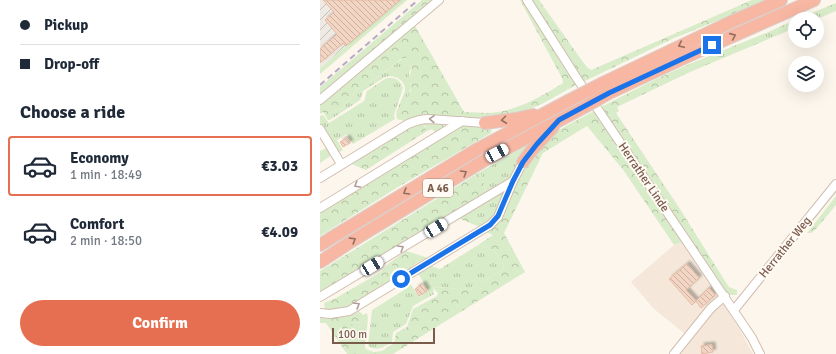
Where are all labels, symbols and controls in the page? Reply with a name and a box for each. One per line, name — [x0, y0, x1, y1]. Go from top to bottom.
map controls — [788, 12, 824, 92]
button: locate — [788, 12, 824, 48]
text: Pickup — [44, 16, 88, 34]
one-way arrow — [729, 33, 736, 41]
route end — [703, 36, 721, 54]
one-way arrow — [678, 40, 686, 48]
text: Drop-off — [44, 55, 99, 73]
button: layers — [788, 56, 824, 92]
text: Choose a ride — [20, 101, 125, 123]
one-way arrow — [429, 115, 435, 124]
one-way arrow — [501, 115, 507, 124]
street label: Herrather Linde — [615, 140, 672, 215]
car — [484, 142, 510, 164]
icon: car — [22, 148, 58, 184]
text: Economy — [70, 149, 129, 167]
text: €3.03 — [261, 157, 298, 175]
text: 1 min · 18:49 — [70, 167, 142, 183]
one-way arrow — [460, 170, 467, 177]
road number: A 46 — [423, 179, 453, 197]
one-way arrow — [354, 181, 361, 188]
one-way arrow — [403, 188, 410, 195]
icon: car — [22, 214, 58, 250]
street label: Herrather Weg — [756, 214, 815, 281]
text: Comfort — [70, 215, 124, 233]
car — [423, 217, 449, 239]
text: €4.09 — [261, 223, 298, 241]
text: 2 min · 18:50 — [70, 233, 142, 249]
one-way arrow — [349, 238, 356, 245]
one-way arrow — [397, 246, 404, 253]
car — [359, 255, 385, 277]
route start — [392, 270, 410, 288]
button: Confirm — [20, 300, 300, 346]
one-way arrow — [353, 303, 360, 310]
scale bar — [332, 326, 435, 345]
text: 100 m — [338, 328, 367, 341]

